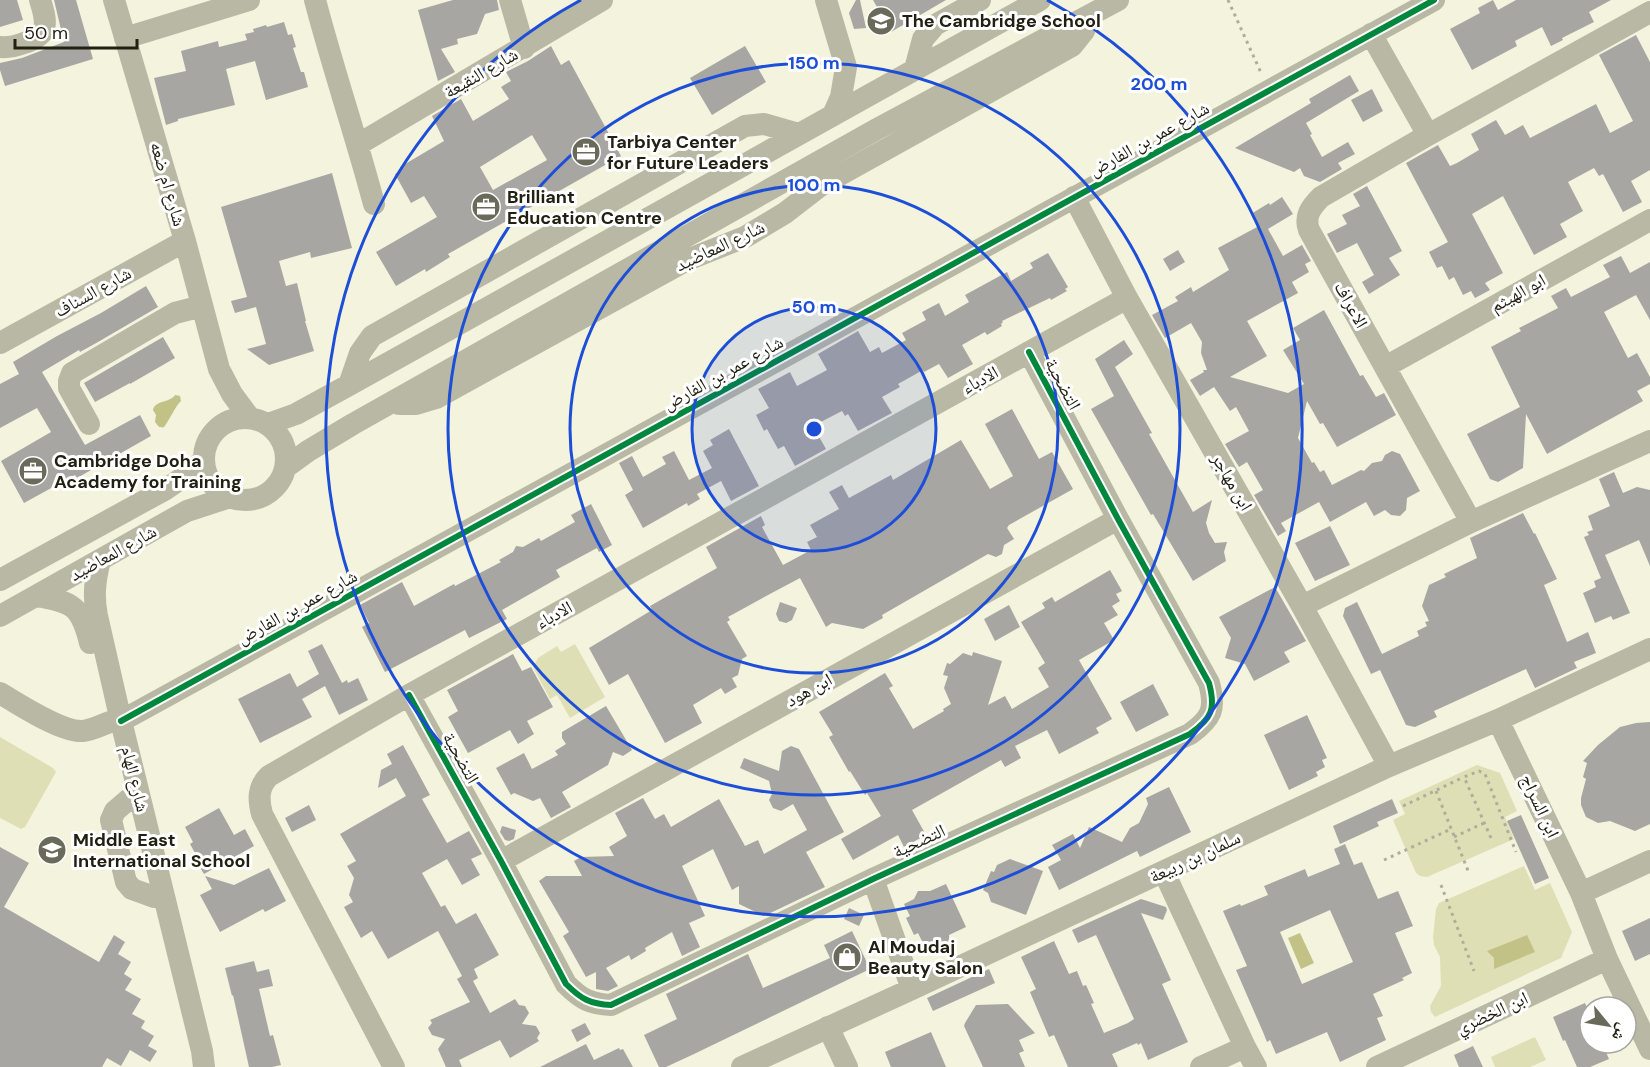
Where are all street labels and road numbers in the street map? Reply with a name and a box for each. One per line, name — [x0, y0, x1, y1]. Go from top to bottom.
street label: شارع النقيعة — [440, 42, 522, 104]
street label: شارع عمر بن الفارض — [1085, 96, 1213, 182]
street label: شارع ام ضعه — [145, 139, 191, 229]
street label: شارع المعاضيد — [672, 215, 768, 277]
street label: شارع السناف — [50, 261, 136, 323]
street label: ابو الهيثم — [1486, 268, 1550, 318]
street label: الاعراف — [1328, 278, 1374, 332]
street label: شارع عمر بن الفارض — [659, 330, 787, 416]
street label: التضحية — [1039, 354, 1087, 414]
street label: الادباء — [957, 360, 1003, 400]
street label: ابن مهاجر — [1205, 448, 1258, 515]
street label: شارع المعاضيد — [65, 519, 161, 587]
street label: شارع عمر بن الفارض — [233, 564, 361, 650]
street label: الادباء — [531, 595, 577, 635]
street label: ابن هود — [782, 667, 836, 713]
street label: التضحية — [437, 728, 485, 788]
street label: شارع الهام — [115, 743, 155, 815]
street label: ابن السراج — [1515, 770, 1565, 842]
street label: التضحية — [889, 818, 949, 864]
street label: سلمان بن ربيعة — [1146, 825, 1244, 889]
street label: ابن الخضري — [1452, 986, 1533, 1042]

